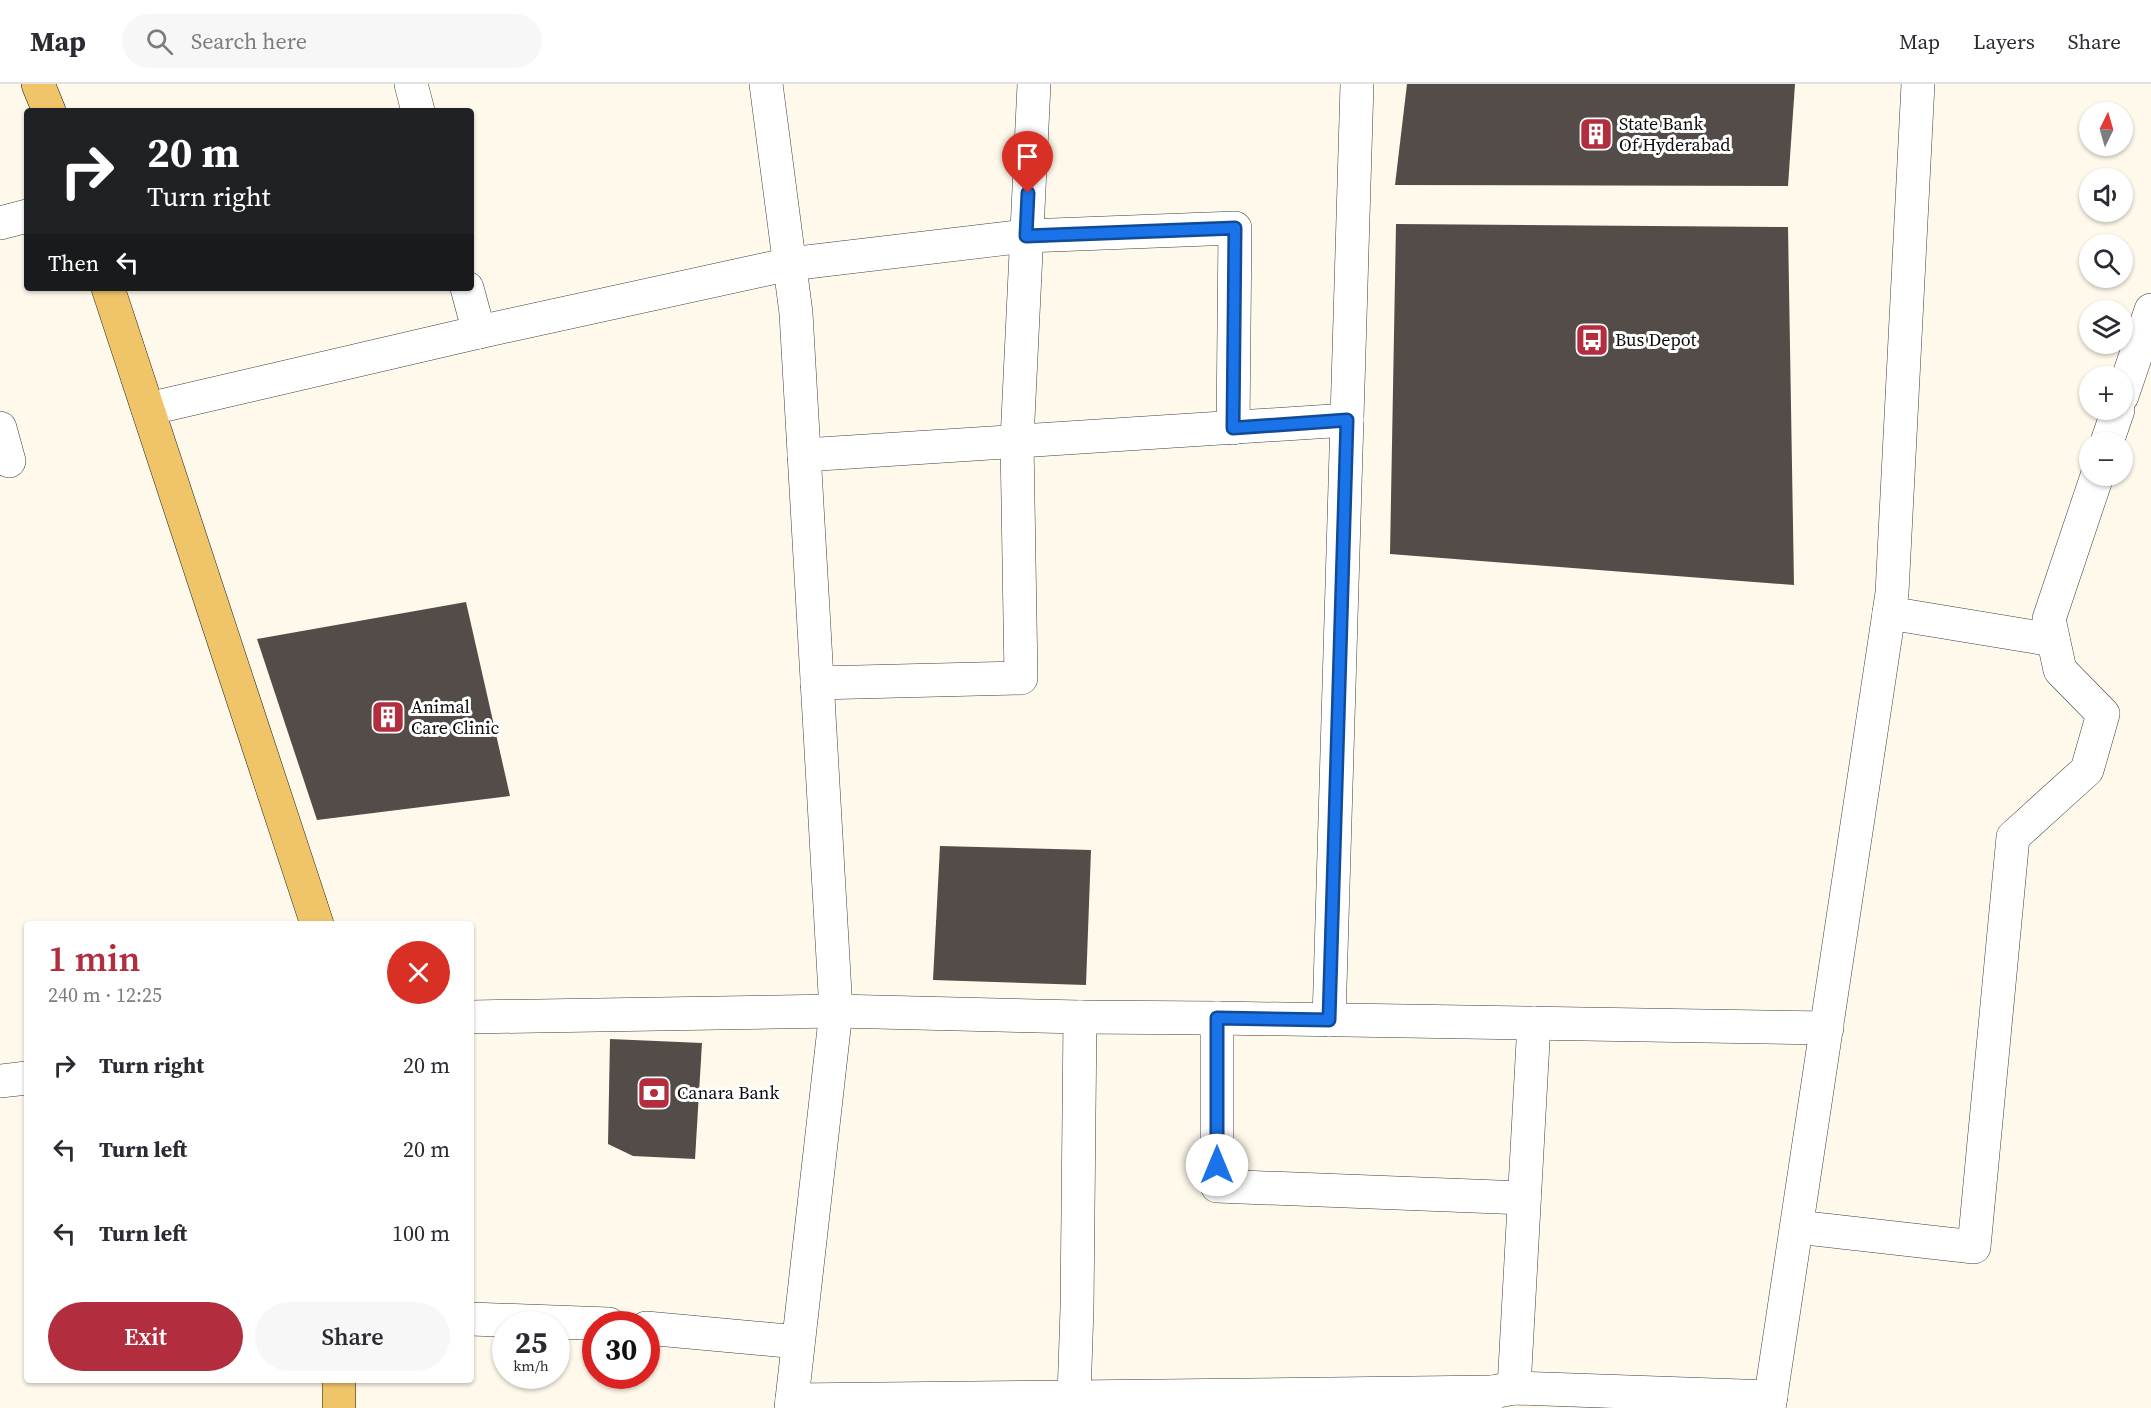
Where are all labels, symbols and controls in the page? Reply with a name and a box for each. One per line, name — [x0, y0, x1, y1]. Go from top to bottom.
search box — [122, 14, 542, 68]
text: Map — [30, 22, 86, 60]
icon: search — [143, 25, 176, 58]
text: Search here — [191, 26, 307, 56]
text: Map — [1899, 27, 1940, 56]
text: Layers — [1973, 27, 2035, 56]
text: Share — [2068, 27, 2121, 56]
north arrow — [2079, 102, 2133, 156]
map controls — [2079, 102, 2133, 486]
place label: State Bank Of Hyderabad — [1619, 111, 1731, 157]
building icon: State Bank Of Hyderabad — [1578, 116, 1614, 152]
text: 20 m — [147, 123, 240, 181]
pin — [1002, 131, 1053, 193]
icon: right — [48, 132, 126, 210]
icon: arrive — [1011, 140, 1044, 173]
button: sound — [2079, 168, 2133, 222]
text: Turn right — [147, 178, 271, 215]
button: search — [2079, 234, 2133, 288]
icon: left — [111, 246, 144, 279]
text: Then — [48, 248, 99, 278]
button: layers — [2079, 300, 2133, 354]
bus stop icon: Bus Depot — [1574, 322, 1610, 358]
place label: Bus Depot — [1615, 327, 1696, 352]
button: + — [2079, 366, 2133, 420]
button: − — [2079, 432, 2133, 486]
place label: Animal Care Clinic — [411, 694, 500, 740]
building icon: Animal Care Clinic — [370, 699, 406, 735]
text: 1 min — [48, 934, 140, 983]
button: close — [387, 941, 450, 1004]
text: 240 m · 12:25 — [48, 981, 162, 1009]
icon: right — [48, 1049, 81, 1082]
text: Turn right — [99, 1050, 204, 1080]
text: 20 m — [403, 1050, 450, 1080]
bank icon: Canara Bank — [636, 1075, 672, 1111]
place label: Canara Bank — [677, 1080, 779, 1105]
icon: left — [48, 1133, 81, 1166]
position arrow — [1185, 1133, 1249, 1197]
text: Turn left — [99, 1134, 187, 1164]
text: 20 m — [403, 1134, 450, 1164]
icon: left — [48, 1217, 81, 1250]
text: Turn left — [99, 1218, 187, 1248]
text: 100 m — [392, 1218, 450, 1248]
button: Exit — [48, 1302, 243, 1371]
button: Share — [255, 1302, 450, 1371]
speed limit sign: 30 — [582, 1311, 660, 1389]
text: 25 — [515, 1322, 547, 1363]
text: km/h — [513, 1355, 549, 1376]

